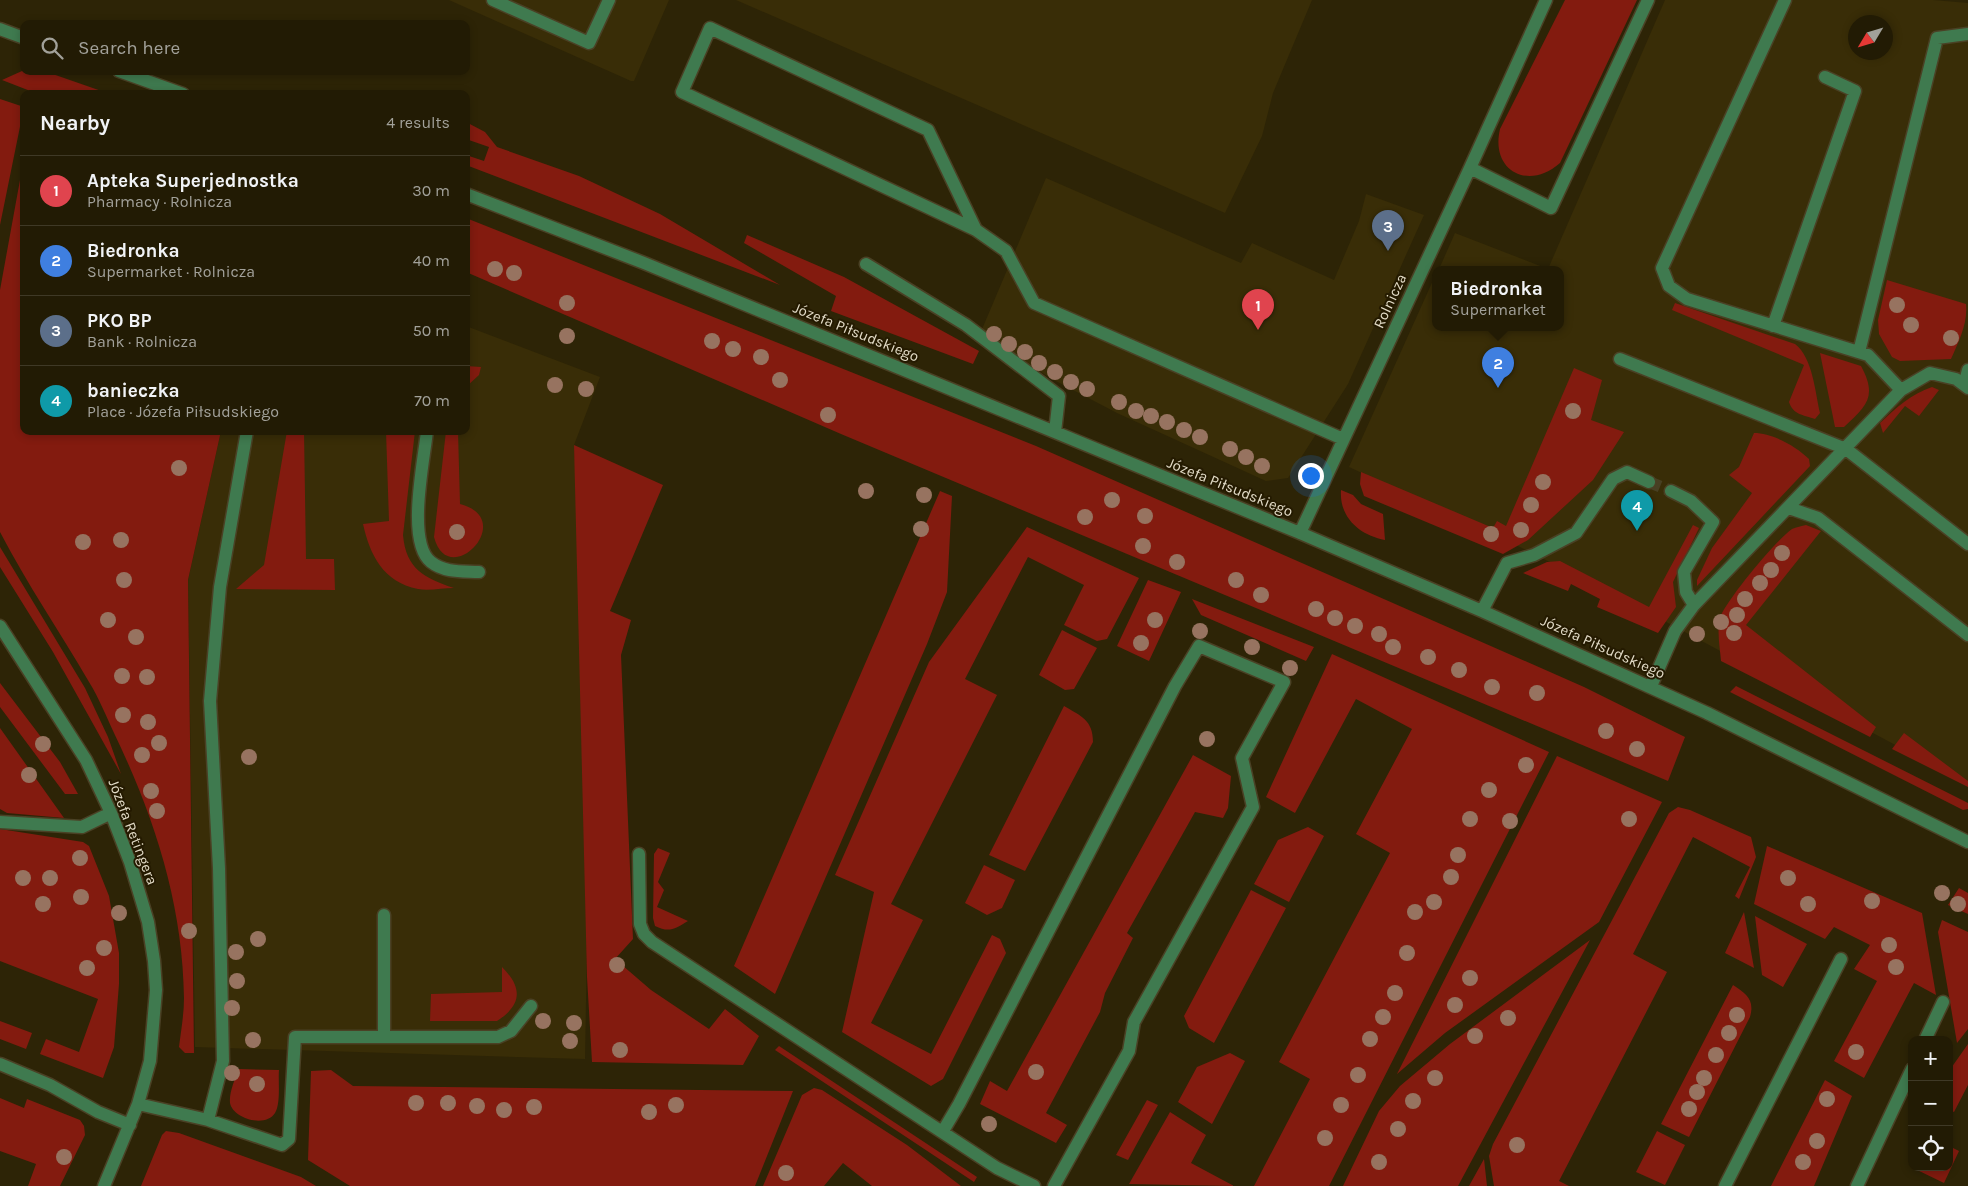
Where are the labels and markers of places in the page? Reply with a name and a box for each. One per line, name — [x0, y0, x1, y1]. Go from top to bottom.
pin: 3 — [1372, 210, 1404, 251]
pin: 1 — [1242, 289, 1274, 330]
pin: 2 — [1482, 347, 1514, 388]
pin: 4 — [1621, 490, 1653, 531]

